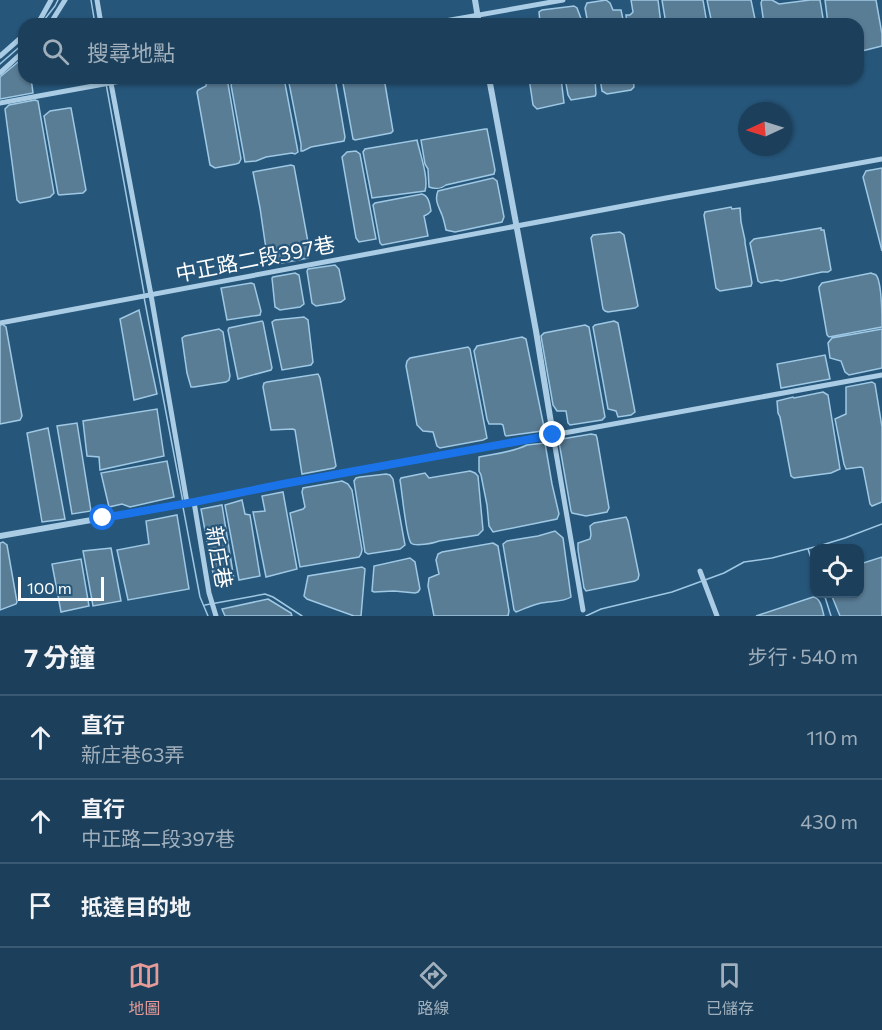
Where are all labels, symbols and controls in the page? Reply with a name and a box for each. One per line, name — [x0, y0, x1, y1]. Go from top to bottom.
search box — [18, 18, 864, 84]
icon: search — [39, 35, 72, 68]
text: 搜尋地點 — [87, 39, 175, 66]
north arrow — [738, 102, 792, 156]
street label: 中正路二段397巷 — [173, 230, 337, 286]
route end — [539, 421, 565, 447]
route start — [89, 504, 115, 530]
street label: 新庄巷 — [202, 524, 238, 590]
map controls — [810, 544, 864, 598]
button: locate — [810, 544, 864, 598]
scale bar — [18, 574, 104, 602]
text: 100 m — [27, 578, 72, 597]
text: 7 分鐘 — [24, 641, 95, 672]
text: 步行 · 540 m — [748, 644, 858, 668]
text: 直行 — [81, 711, 125, 738]
icon: ahead — [24, 721, 57, 754]
text: 110 m — [807, 725, 858, 749]
text: 新庄巷63弄 — [81, 742, 185, 766]
text: 直行 — [81, 795, 125, 822]
icon: ahead — [24, 805, 57, 838]
text: 430 m — [800, 809, 858, 833]
text: 中正路二段397巷 — [81, 826, 235, 850]
icon: arrive — [24, 889, 57, 922]
text: 抵達目的地 — [81, 893, 191, 920]
tab: 地圖 — [128, 959, 161, 1019]
tab: 路線 — [417, 959, 450, 1019]
tab: 已儲存 — [706, 959, 754, 1019]

